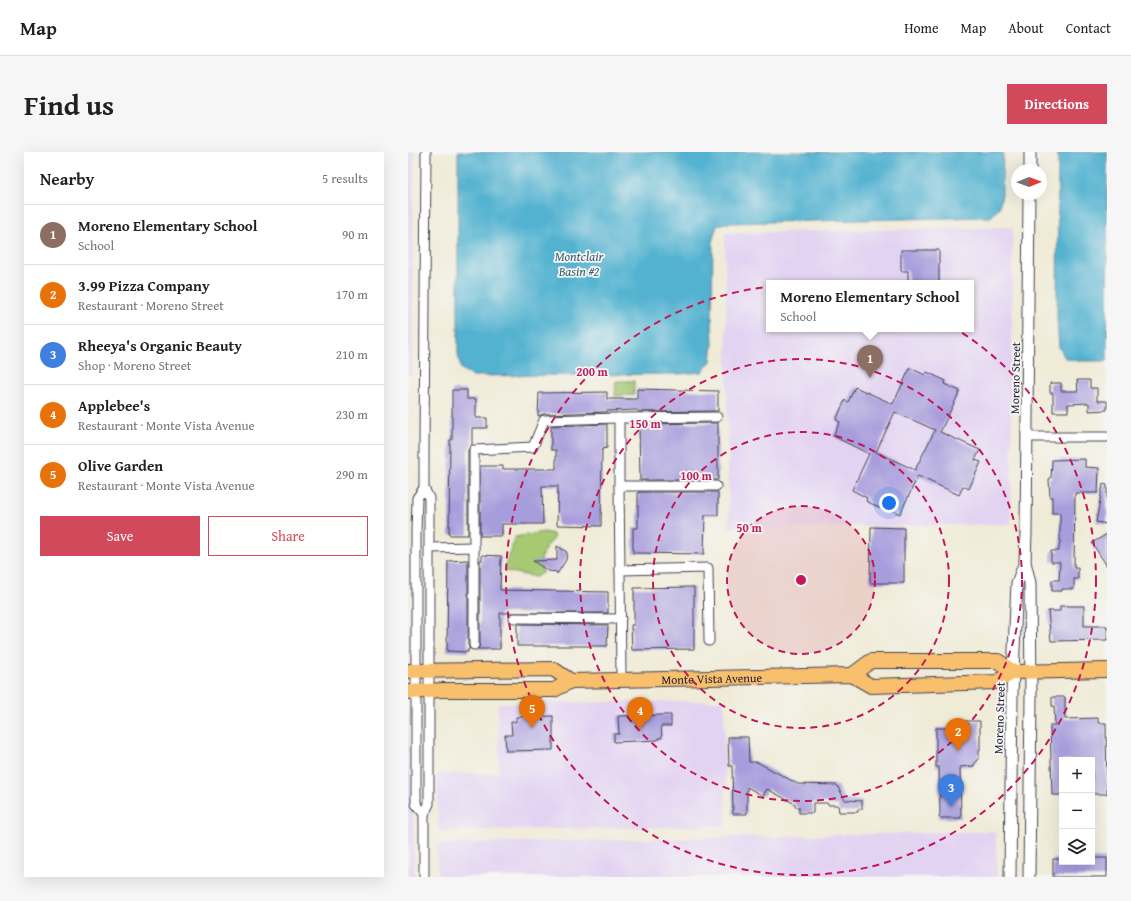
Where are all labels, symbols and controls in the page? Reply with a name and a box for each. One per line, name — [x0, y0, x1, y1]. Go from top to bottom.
text: Map — [20, 14, 57, 42]
text: Home — [904, 18, 939, 38]
text: Map — [961, 18, 986, 38]
text: About — [1008, 18, 1044, 38]
text: Contact — [1066, 18, 1111, 38]
text: Find us — [24, 84, 114, 125]
button: Directions — [1007, 84, 1107, 124]
north arrow — [1011, 164, 1047, 200]
text: Nearby — [40, 166, 94, 191]
text: 5 results — [322, 169, 368, 188]
text: Moreno Elementary School — [78, 215, 258, 236]
text: 1 — [50, 225, 56, 244]
text: 90 m — [342, 225, 368, 244]
text: School — [78, 236, 114, 255]
water label: Montclair Basin #2 — [555, 247, 604, 281]
text: 3.99 Pizza Company — [78, 275, 210, 296]
popup — [766, 280, 974, 332]
text: 2 — [50, 285, 56, 304]
text: 170 m — [336, 285, 368, 304]
text: Moreno Elementary School — [780, 286, 960, 307]
text: Restaurant · Moreno Street — [78, 296, 224, 315]
text: School — [780, 307, 816, 326]
text: Rheeya's Organic Beauty — [78, 335, 242, 356]
street label: Moreno Street — [1006, 341, 1024, 414]
text: 3 — [50, 345, 56, 364]
text: 210 m — [336, 345, 368, 364]
pin: 1 — [857, 345, 883, 378]
text: Shop · Moreno Street — [78, 356, 191, 375]
text: 200 m — [576, 363, 609, 380]
text: Applebee's — [78, 395, 150, 416]
text: 4 — [50, 405, 56, 424]
text: 230 m — [336, 405, 368, 424]
text: 150 m — [629, 415, 662, 432]
text: Restaurant · Monte Vista Avenue — [78, 416, 255, 435]
text: Olive Garden — [78, 455, 163, 476]
text: 5 — [50, 465, 56, 484]
text: 290 m — [336, 465, 368, 484]
text: 100 m — [680, 467, 713, 484]
text: Restaurant · Monte Vista Avenue — [78, 476, 255, 495]
your location — [879, 493, 899, 513]
button: Save — [40, 516, 200, 556]
button: Share — [208, 516, 368, 556]
text: 50 m — [736, 519, 762, 536]
centre of rings — [794, 573, 808, 587]
street label: Monte Vista Avenue — [661, 668, 763, 688]
street label: Moreno Street — [989, 681, 1009, 754]
pin: 5 — [519, 695, 545, 728]
pin: 4 — [627, 697, 653, 730]
pin: 2 — [945, 718, 971, 751]
map controls — [1059, 757, 1095, 865]
button: + — [1059, 757, 1095, 793]
pin: 3 — [938, 774, 964, 807]
button: − — [1059, 793, 1095, 829]
button: layers — [1059, 829, 1095, 865]

